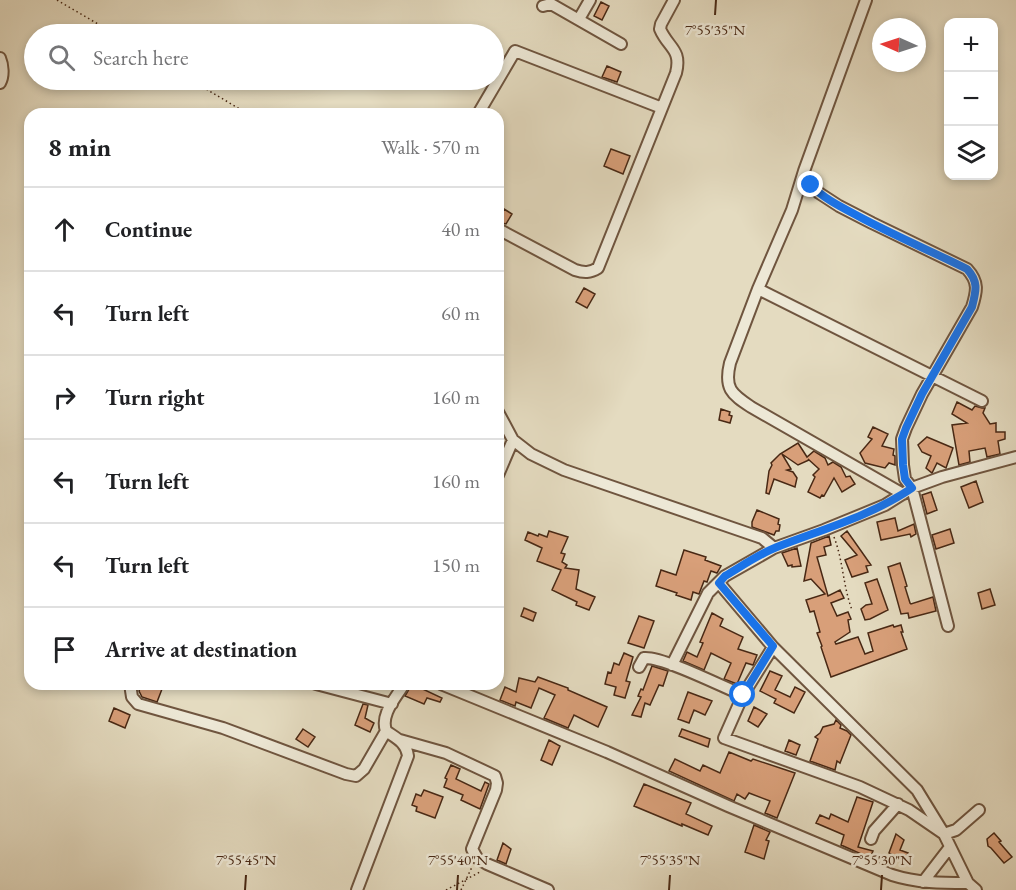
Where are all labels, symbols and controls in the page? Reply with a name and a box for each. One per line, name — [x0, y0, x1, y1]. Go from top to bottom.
north arrow — [872, 18, 926, 72]
map controls — [944, 18, 998, 180]
button: + — [944, 18, 998, 72]
text: 7°55'35"N — [685, 20, 745, 39]
search box — [24, 24, 504, 90]
icon: search — [45, 41, 78, 74]
text: Search here — [93, 43, 188, 72]
button: − — [944, 72, 998, 126]
button: layers — [944, 126, 998, 180]
text: 8 min — [48, 130, 111, 164]
text: Walk · 570 m — [381, 134, 480, 160]
route end — [797, 171, 823, 197]
icon: ahead — [48, 213, 81, 246]
text: Continue — [105, 215, 192, 244]
text: 40 m — [441, 216, 480, 242]
icon: left — [48, 297, 81, 330]
text: Turn left — [105, 299, 189, 328]
text: 60 m — [441, 300, 480, 326]
icon: right — [48, 381, 81, 414]
text: Turn right — [105, 383, 204, 412]
text: 160 m — [432, 384, 480, 410]
icon: left — [48, 465, 81, 498]
text: Turn left — [105, 467, 189, 496]
text: 160 m — [432, 468, 480, 494]
icon: left — [48, 549, 81, 582]
text: Turn left — [105, 551, 189, 580]
text: 150 m — [432, 552, 480, 578]
icon: arrive — [48, 633, 81, 666]
text: Arrive at destination — [105, 635, 297, 664]
route start — [729, 681, 755, 707]
text: 7°55'45"N — [216, 850, 276, 869]
text: 7°55'40"N — [428, 850, 488, 869]
text: 7°55'35"N — [640, 850, 700, 869]
text: 7°55'30"N — [852, 850, 912, 869]

